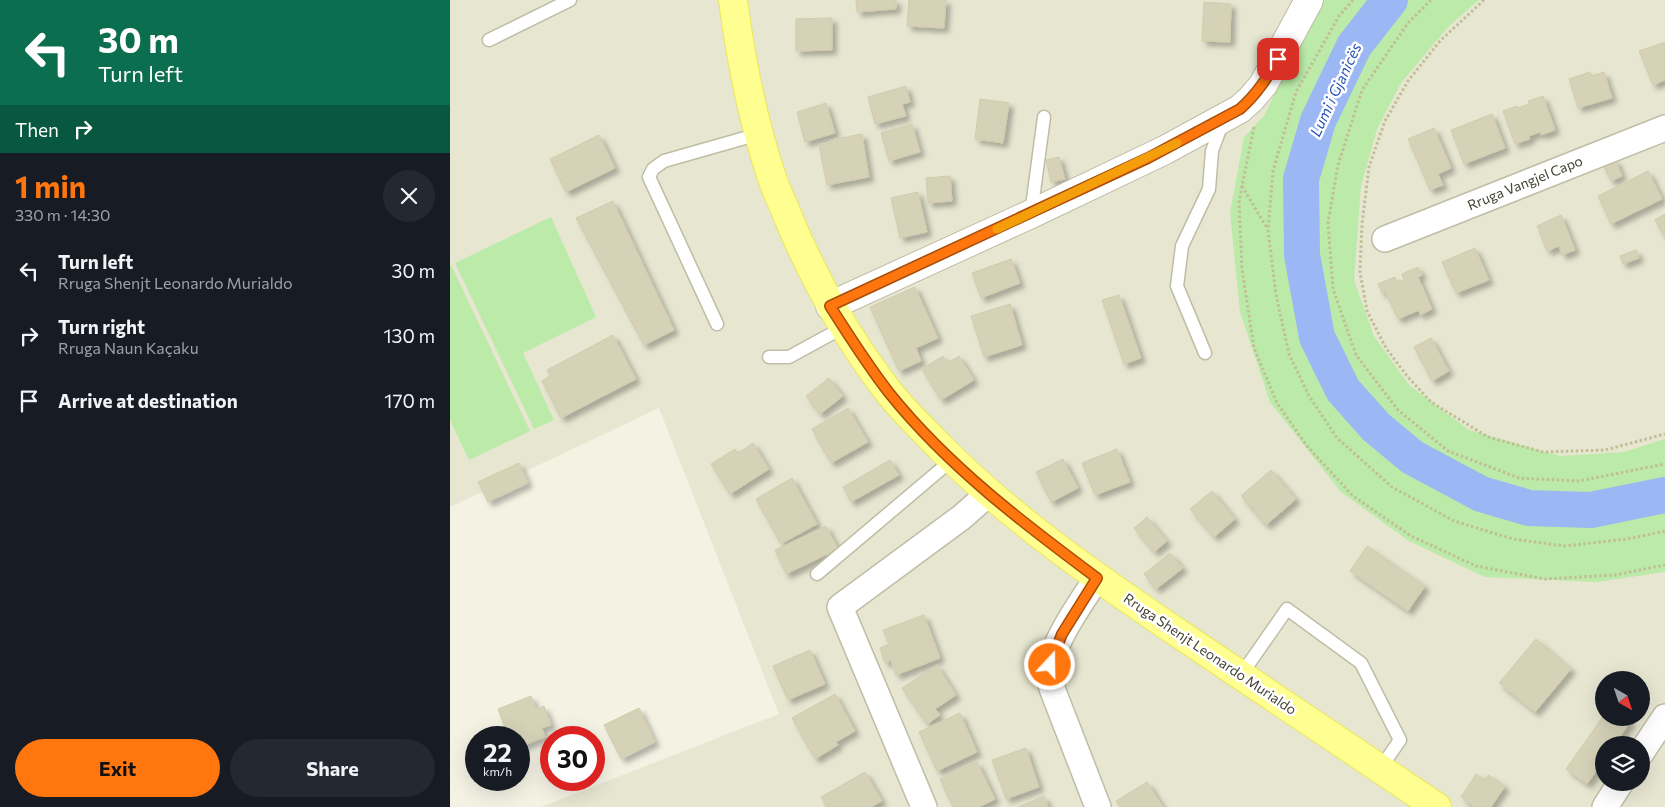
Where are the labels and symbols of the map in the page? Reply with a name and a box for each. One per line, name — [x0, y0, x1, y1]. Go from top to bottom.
pin — [1257, 38, 1299, 80]
water label: Lumi i Gjanicës — [1306, 40, 1365, 139]
street label: Rruga Vangjel Capo — [1465, 152, 1585, 213]
street label: Rruga Shenjt Leonardo Murialdo — [1120, 589, 1300, 718]
position arrow — [1023, 638, 1075, 690]
north arrow — [1595, 671, 1650, 726]
speed limit sign: 30 — [540, 726, 605, 791]

